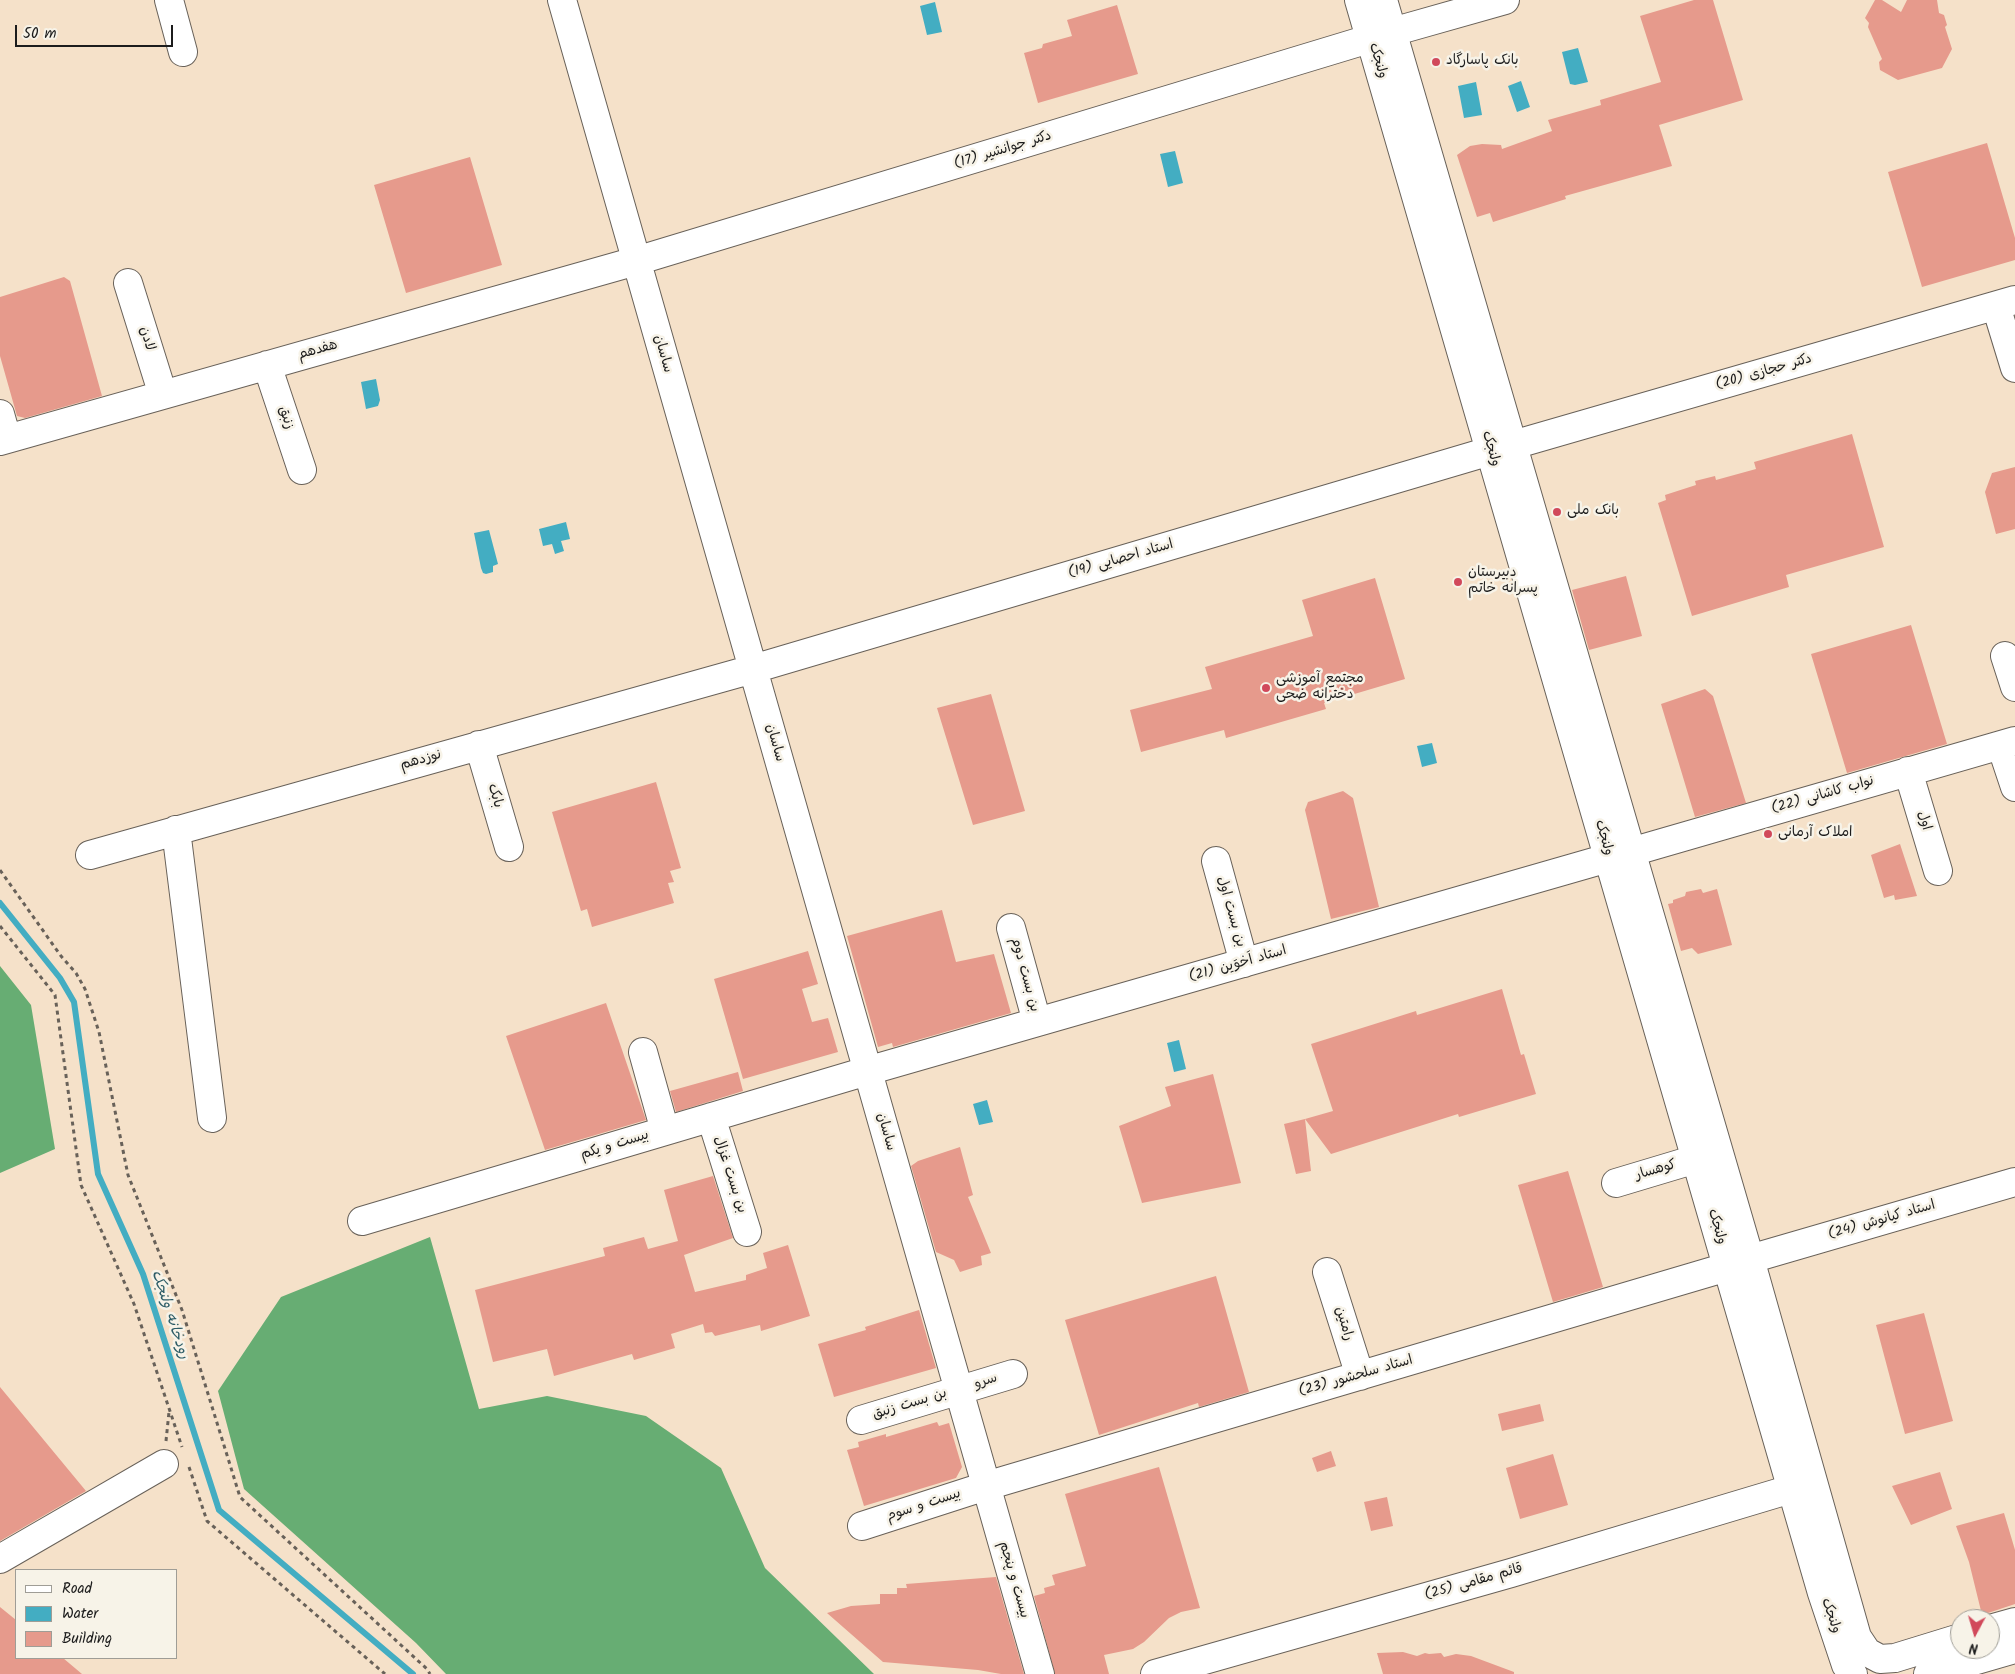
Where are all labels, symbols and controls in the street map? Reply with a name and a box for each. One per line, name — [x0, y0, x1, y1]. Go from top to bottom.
scale bar — [18, 15, 175, 47]
text: 50 m — [23, 22, 57, 46]
street label: ولنجک — [1364, 41, 1390, 81]
place label: بانک پاسارگاد — [1446, 54, 1519, 70]
marker: بانک پاسارگاد — [1430, 56, 1442, 68]
street label: دکتر جوانشیر (17) — [952, 128, 1054, 174]
street label: لادن — [134, 325, 158, 353]
street label: ساسان — [649, 333, 675, 375]
street label: هفدهم — [296, 337, 340, 365]
street label: دکتر حجازی (20) — [1714, 351, 1814, 395]
street label: زنبق — [273, 404, 297, 432]
street label: ولنجک — [1477, 429, 1503, 469]
place label: بانک ملی — [1567, 504, 1619, 520]
marker: بانک ملی — [1551, 506, 1563, 518]
street label: استاد احصایی (19) — [1066, 537, 1176, 583]
place label: دبیرستان پسرانه خاتم — [1468, 566, 1538, 598]
marker: دبیرستان پسرانه خاتم — [1452, 576, 1464, 588]
place label: مجتمع آموزشی دخترانه ضحی — [1276, 672, 1364, 704]
marker: مجتمع آموزشی دخترانه ضحی — [1260, 682, 1272, 694]
street label: ساسان — [761, 722, 787, 764]
street label: نوزدهم — [398, 747, 444, 775]
street label: نواب کاشانی (22) — [1770, 773, 1876, 819]
street label: بابک — [483, 782, 505, 810]
street label: اول — [1912, 809, 1934, 833]
street label: ولنجک — [1590, 818, 1616, 858]
place label: املاک آرمانی — [1778, 826, 1852, 842]
marker: املاک آرمانی — [1762, 828, 1774, 840]
street label: بن بست اول — [1212, 875, 1248, 949]
street label: بن بست دوم — [1006, 936, 1042, 1014]
street label: استاد اَخوَين (21) — [1187, 943, 1289, 987]
street label: ساسان — [872, 1111, 898, 1153]
street label: بیست و یکم — [579, 1128, 651, 1164]
street label: بن بست غزال — [709, 1135, 749, 1215]
street label: کوهسار — [1634, 1157, 1678, 1185]
street label: استاد کیانوش (24) — [1827, 1198, 1937, 1244]
street label: ولنجک — [1703, 1207, 1729, 1247]
water label: رودخانه ولنجک — [146, 1268, 192, 1362]
street label: رامتین — [1330, 1305, 1356, 1343]
street label: استاد سلحشور (23) — [1297, 1353, 1415, 1401]
street label: سرو — [972, 1371, 1000, 1393]
street label: بن بست زنبق — [871, 1386, 949, 1424]
street label: بیست و سوم — [885, 1486, 963, 1526]
street label: بیست و پنجم — [994, 1540, 1032, 1620]
street label: قائم مقامی (25) — [1423, 1561, 1525, 1605]
legend — [15, 1569, 178, 1659]
text: Road — [62, 1577, 92, 1601]
street label: ولنجک — [1816, 1596, 1844, 1636]
text: Water — [62, 1602, 98, 1626]
north arrow — [1950, 1609, 2000, 1659]
text: Building — [62, 1627, 112, 1651]
text: N — [1968, 1637, 1979, 1659]

